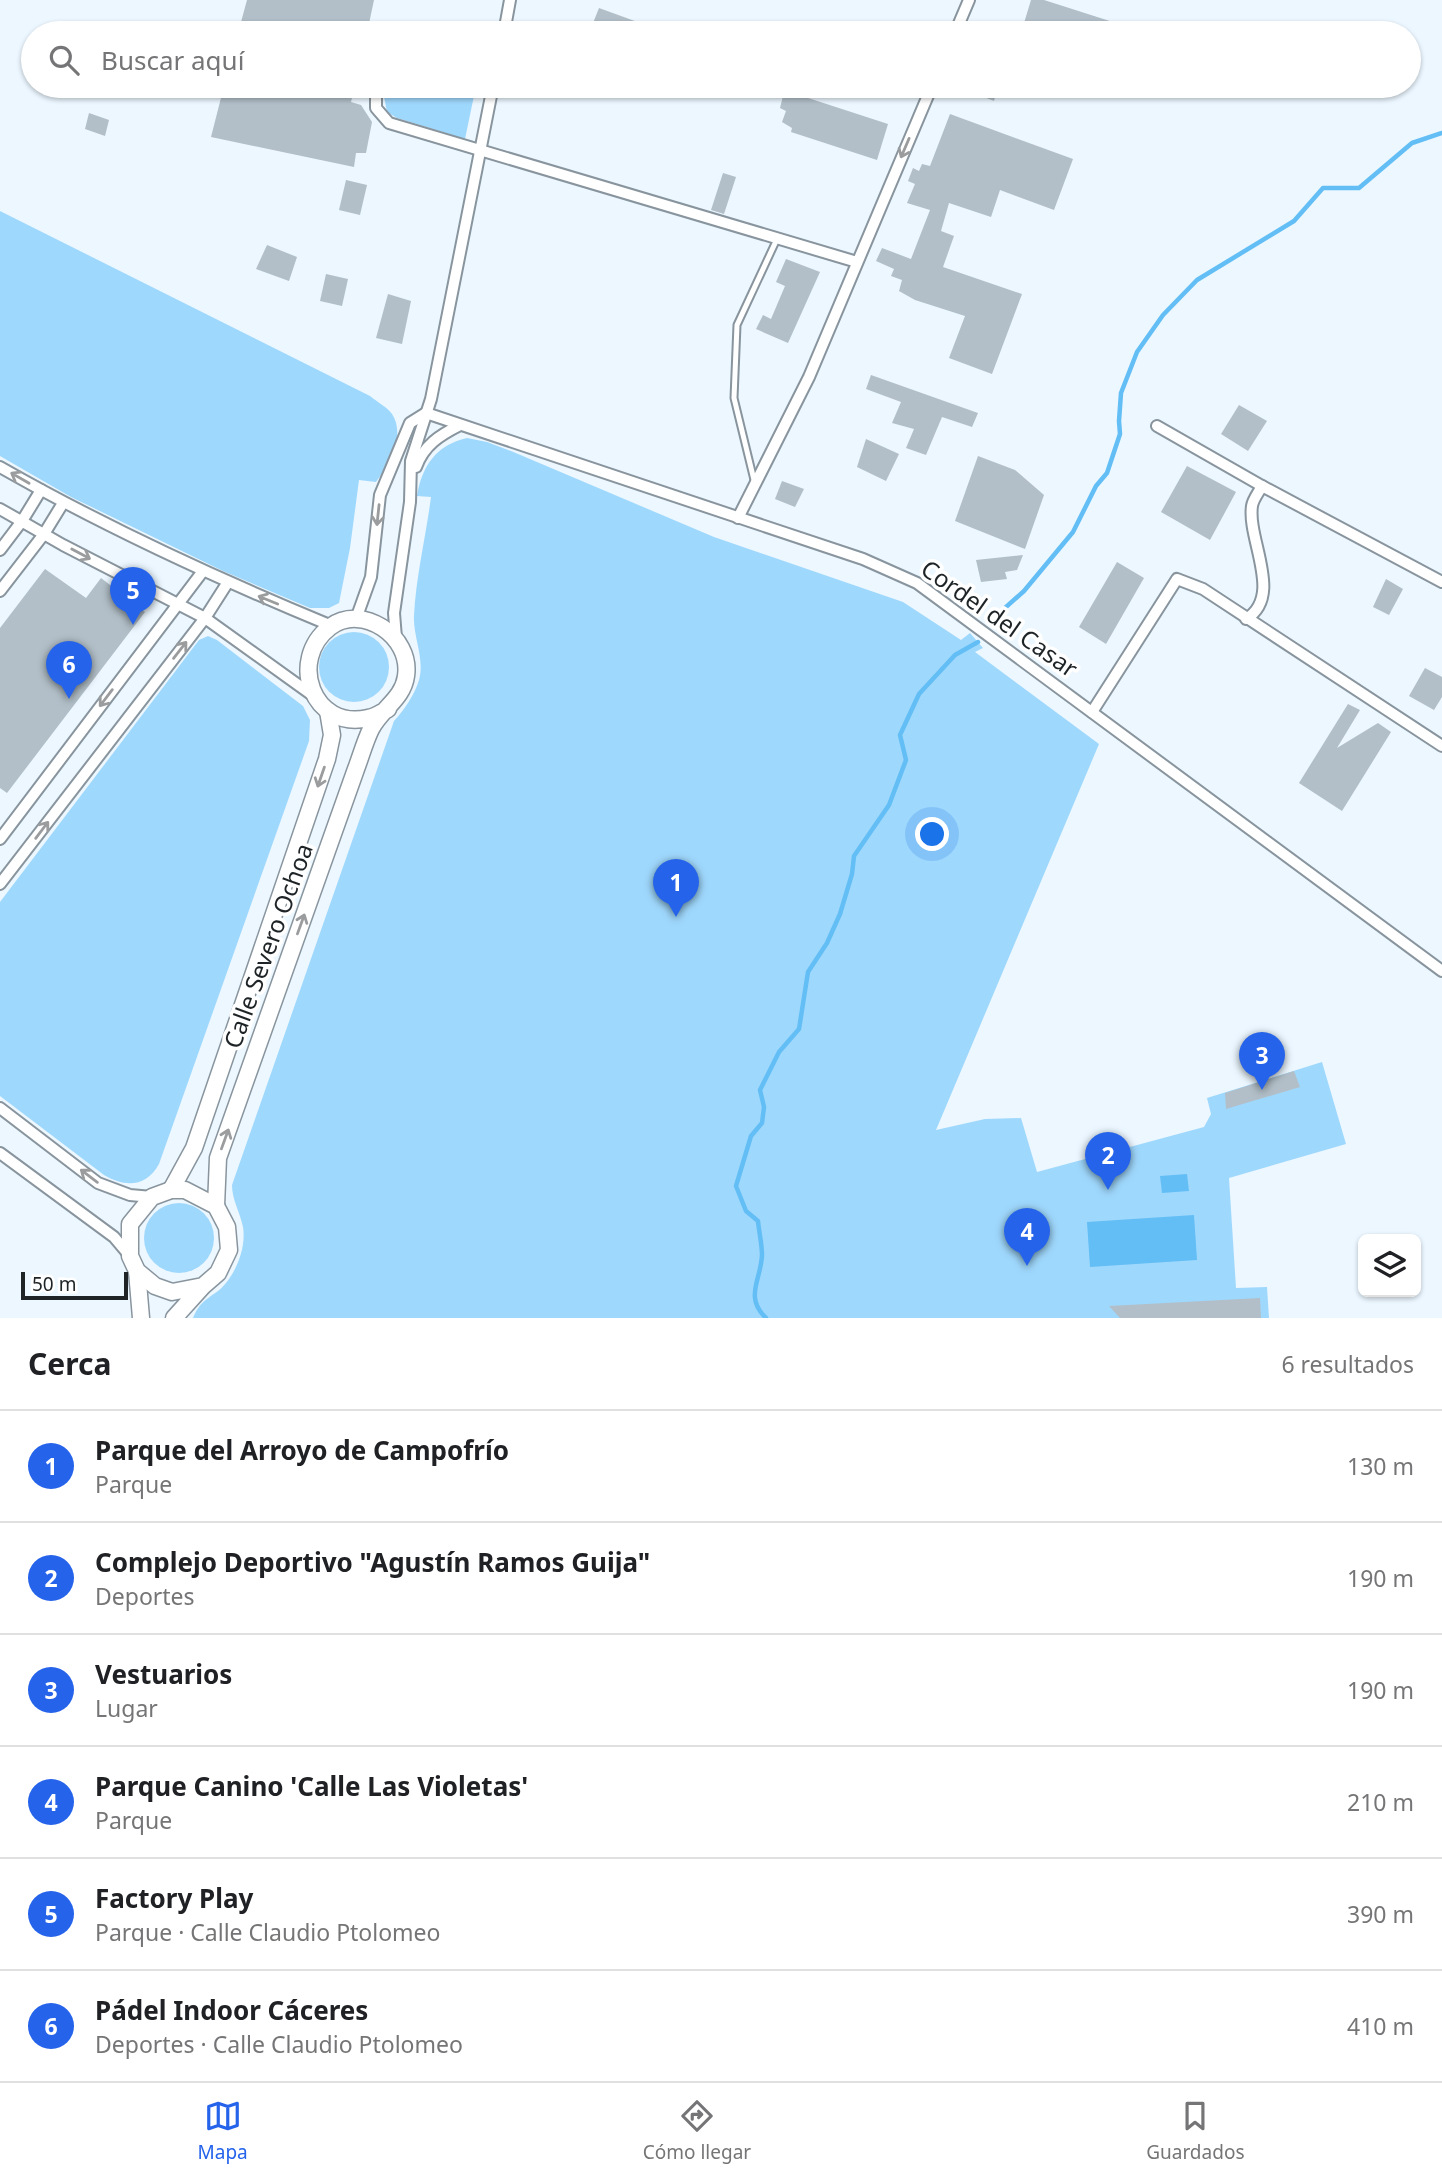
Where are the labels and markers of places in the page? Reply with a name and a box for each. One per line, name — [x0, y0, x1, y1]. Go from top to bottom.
pin: 5 — [110, 567, 156, 625]
pin: 6 — [46, 641, 92, 699]
pin: 1 — [653, 859, 699, 917]
pin: 3 — [1239, 1032, 1285, 1090]
pin: 2 — [1085, 1132, 1131, 1190]
pin: 4 — [1004, 1208, 1050, 1266]

